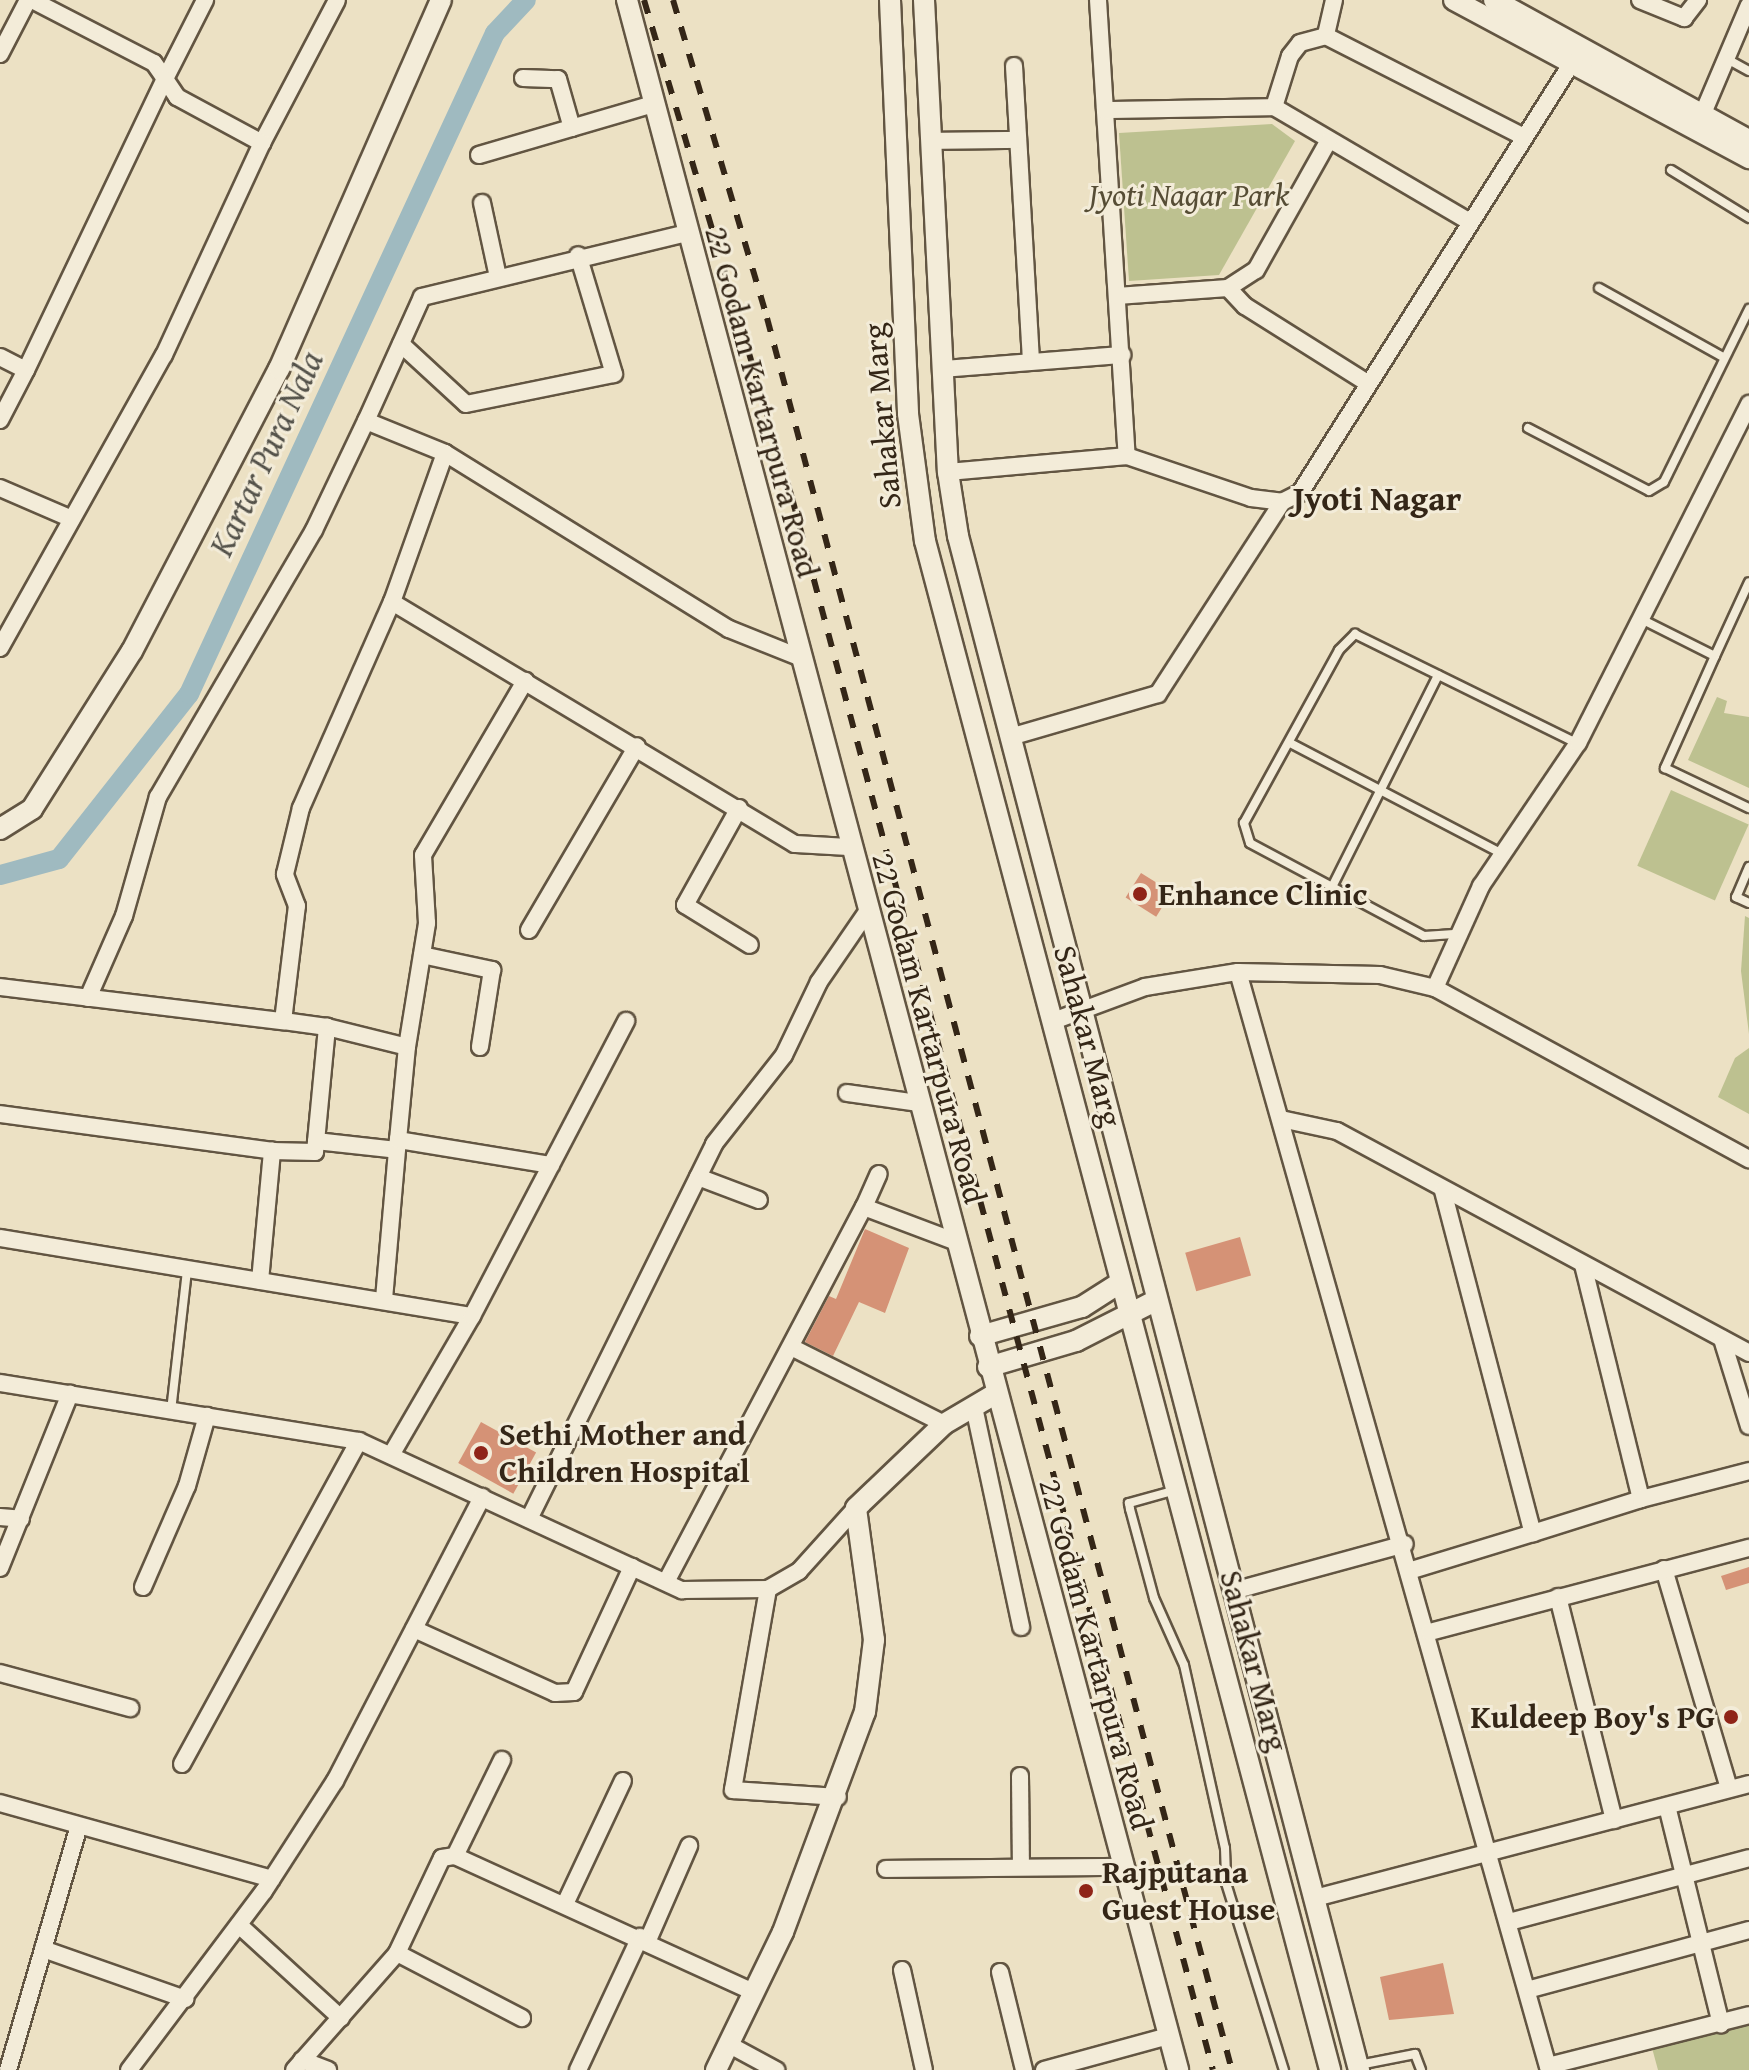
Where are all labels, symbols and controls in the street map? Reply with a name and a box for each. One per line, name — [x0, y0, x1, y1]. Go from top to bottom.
park label: Jyoti Nagar Park — [1089, 176, 1289, 214]
street label: 22 Godam Kartarpura Road — [697, 222, 827, 582]
street label: Sahakar Marg — [855, 322, 909, 510]
water label: Kartar Pura Nala — [200, 344, 330, 562]
district label: Jyoti Nagar — [1293, 478, 1461, 518]
street label: 22 Godam Kartarpura Road — [864, 848, 994, 1208]
place label: Enhance Clinic — [1158, 875, 1367, 913]
marker: Enhance Clinic — [1129, 883, 1151, 905]
street label: Sahakar Marg — [1045, 941, 1131, 1131]
place label: Sethi Mother and Children Hospital — [499, 1416, 750, 1491]
marker: Sethi Mother and Children Hospital — [470, 1442, 492, 1464]
street label: 22 Godam Kartarpura Road — [1031, 1474, 1161, 1834]
street label: Sahakar Marg — [1211, 1566, 1297, 1756]
place label: Kuldeep Boy's PG — [1470, 1698, 1715, 1736]
marker: Kuldeep Boy's PG — [1722, 1708, 1740, 1726]
place label: Rajputana Guest House — [1102, 1854, 1275, 1929]
marker: Rajputana Guest House — [1077, 1882, 1095, 1900]

